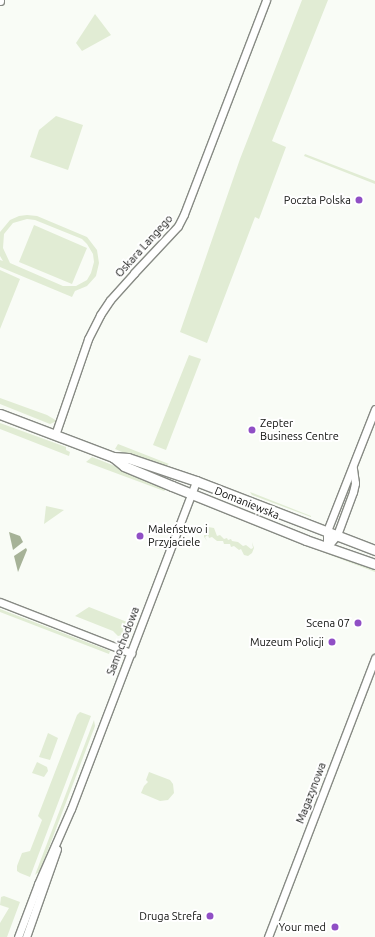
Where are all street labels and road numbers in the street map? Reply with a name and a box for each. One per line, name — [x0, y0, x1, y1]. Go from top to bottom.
street label: Oskara Langego — [112, 212, 176, 280]
street label: Domaniewska — [213, 484, 281, 522]
street label: Samochodowa — [104, 605, 142, 677]
street label: Magazynowa — [293, 761, 329, 825]

